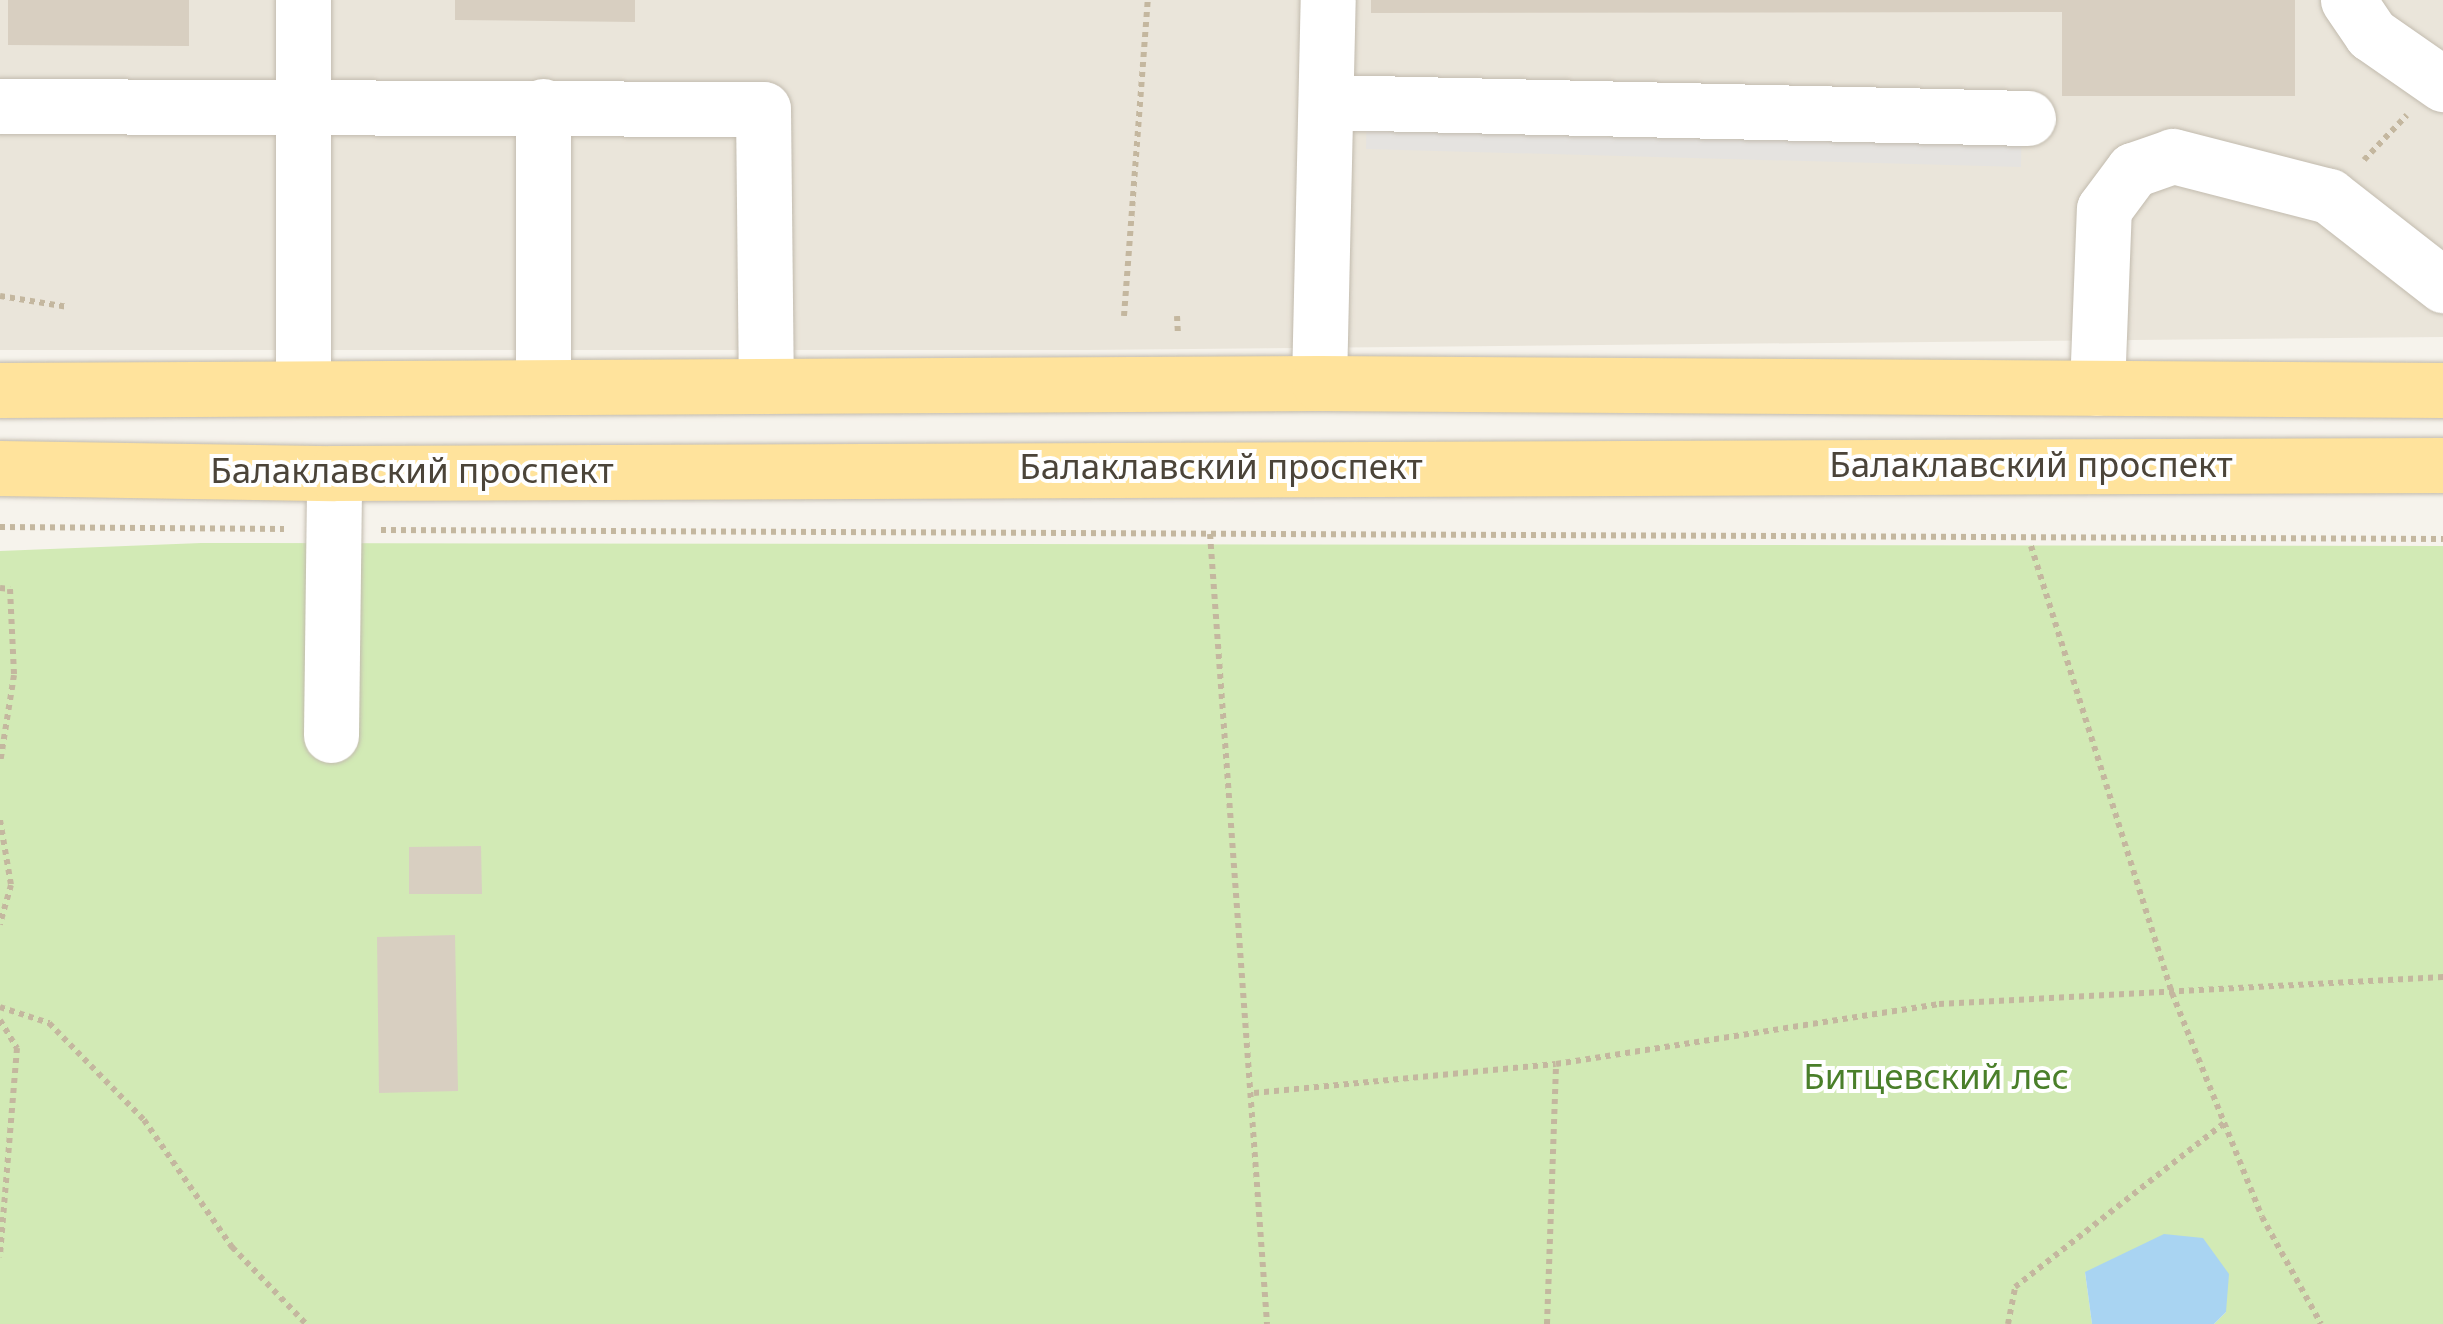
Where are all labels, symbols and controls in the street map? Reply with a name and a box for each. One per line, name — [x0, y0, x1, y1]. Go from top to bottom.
street label: Балаклавский проспект — [1829, 443, 2233, 485]
street label: Балаклавский проспект — [1019, 445, 1423, 487]
street label: Балаклавский проспект — [210, 449, 614, 491]
park label: Битцевский лес — [1803, 1055, 2069, 1097]

